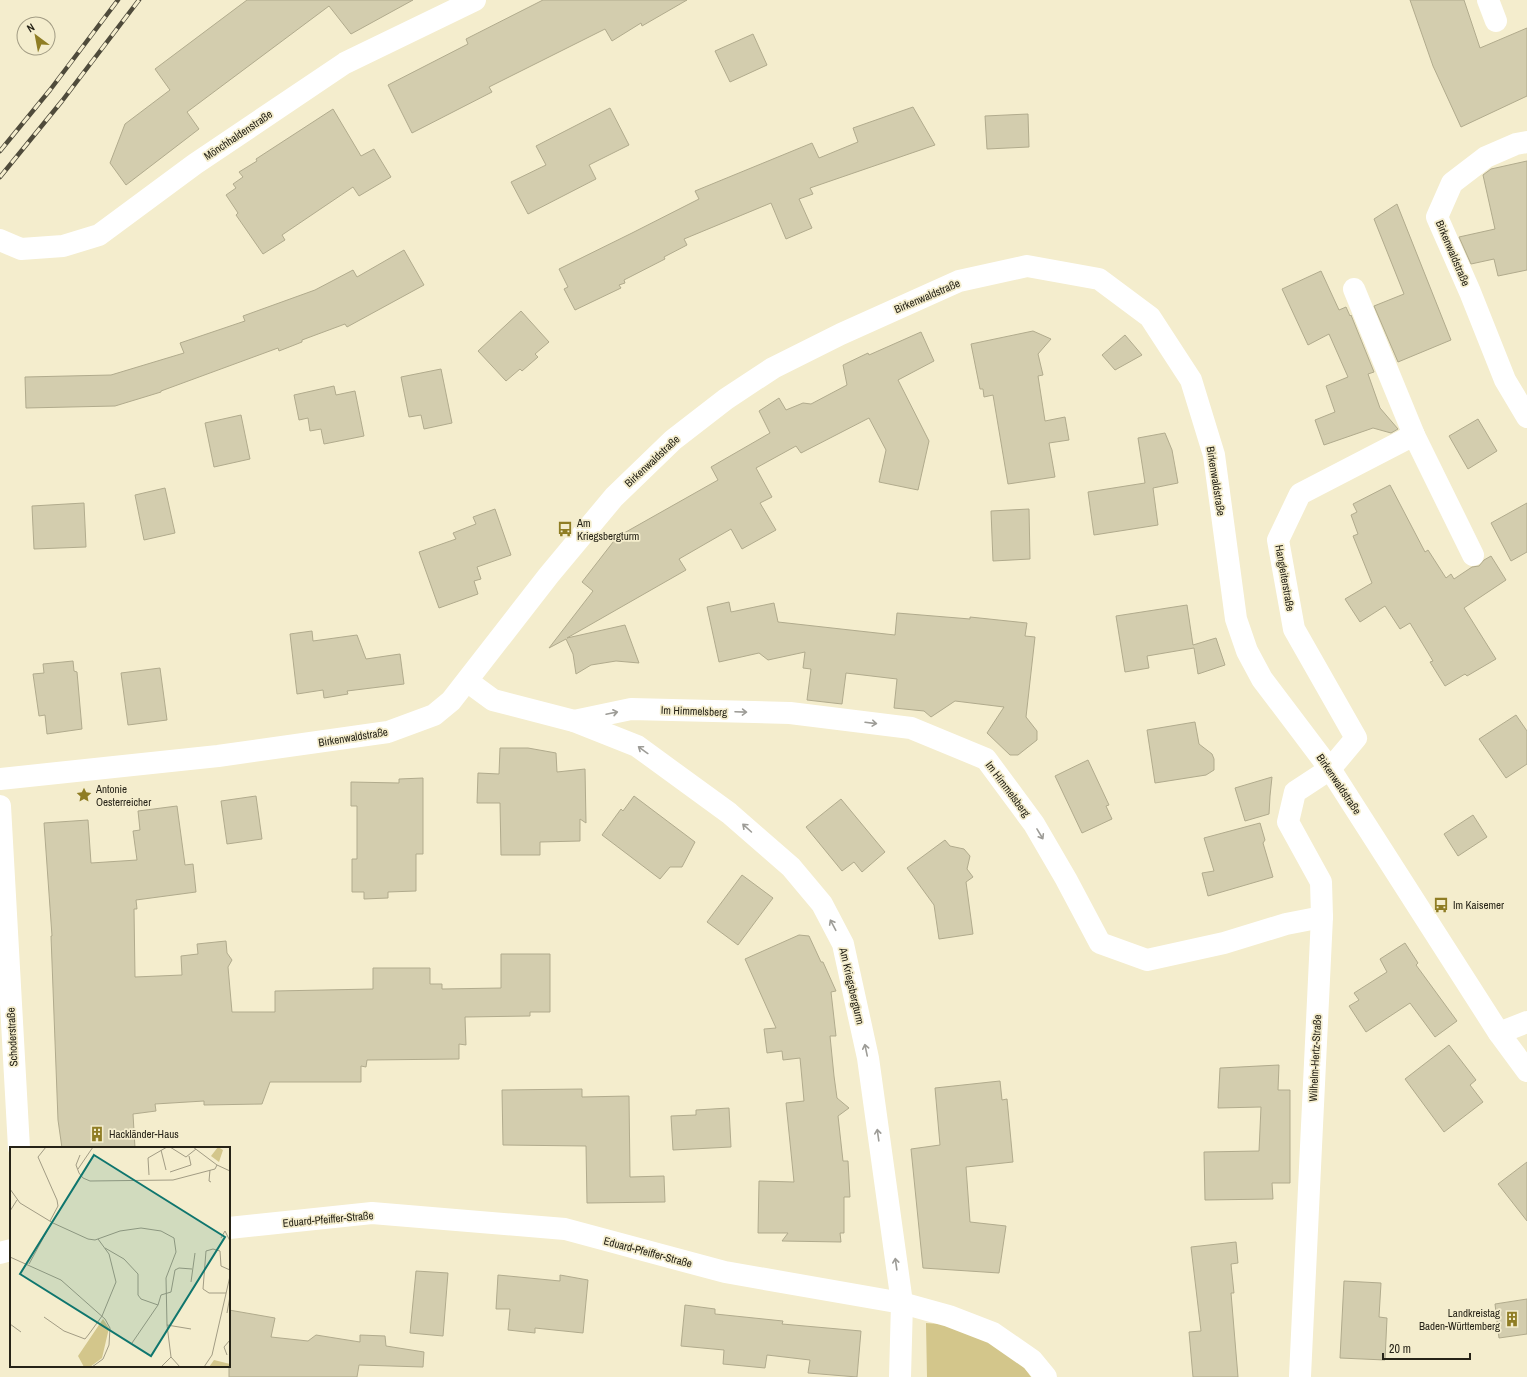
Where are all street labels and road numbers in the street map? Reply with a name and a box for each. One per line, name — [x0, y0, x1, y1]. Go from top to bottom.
street label: Mönchhaldenstraße — [201, 107, 275, 163]
street label: Birkenwaldstraße — [1433, 218, 1473, 288]
street label: Birkenwaldstraße — [892, 276, 962, 316]
street label: Birkenwaldstraße — [622, 432, 682, 490]
street label: Birkenwaldstraße — [1204, 445, 1228, 517]
street label: Hangleiterstraße — [1272, 544, 1298, 612]
street label: Im Himmelsberg — [661, 703, 727, 719]
street label: Birkenwaldstraße — [317, 725, 389, 749]
street label: Birkenwaldstraße — [1314, 751, 1364, 817]
street label: Im Himmelsberg — [983, 758, 1033, 820]
street label: Am Kriegsbergturm — [836, 945, 868, 1026]
street label: Schoderstraße — [3, 1007, 21, 1067]
street label: Wilhelm-Hertz-Straße — [1306, 1014, 1324, 1102]
street label: Eduard-Pfeiffer-Straße — [282, 1208, 374, 1230]
street label: Eduard-Pfeiffer-Straße — [602, 1233, 694, 1271]

